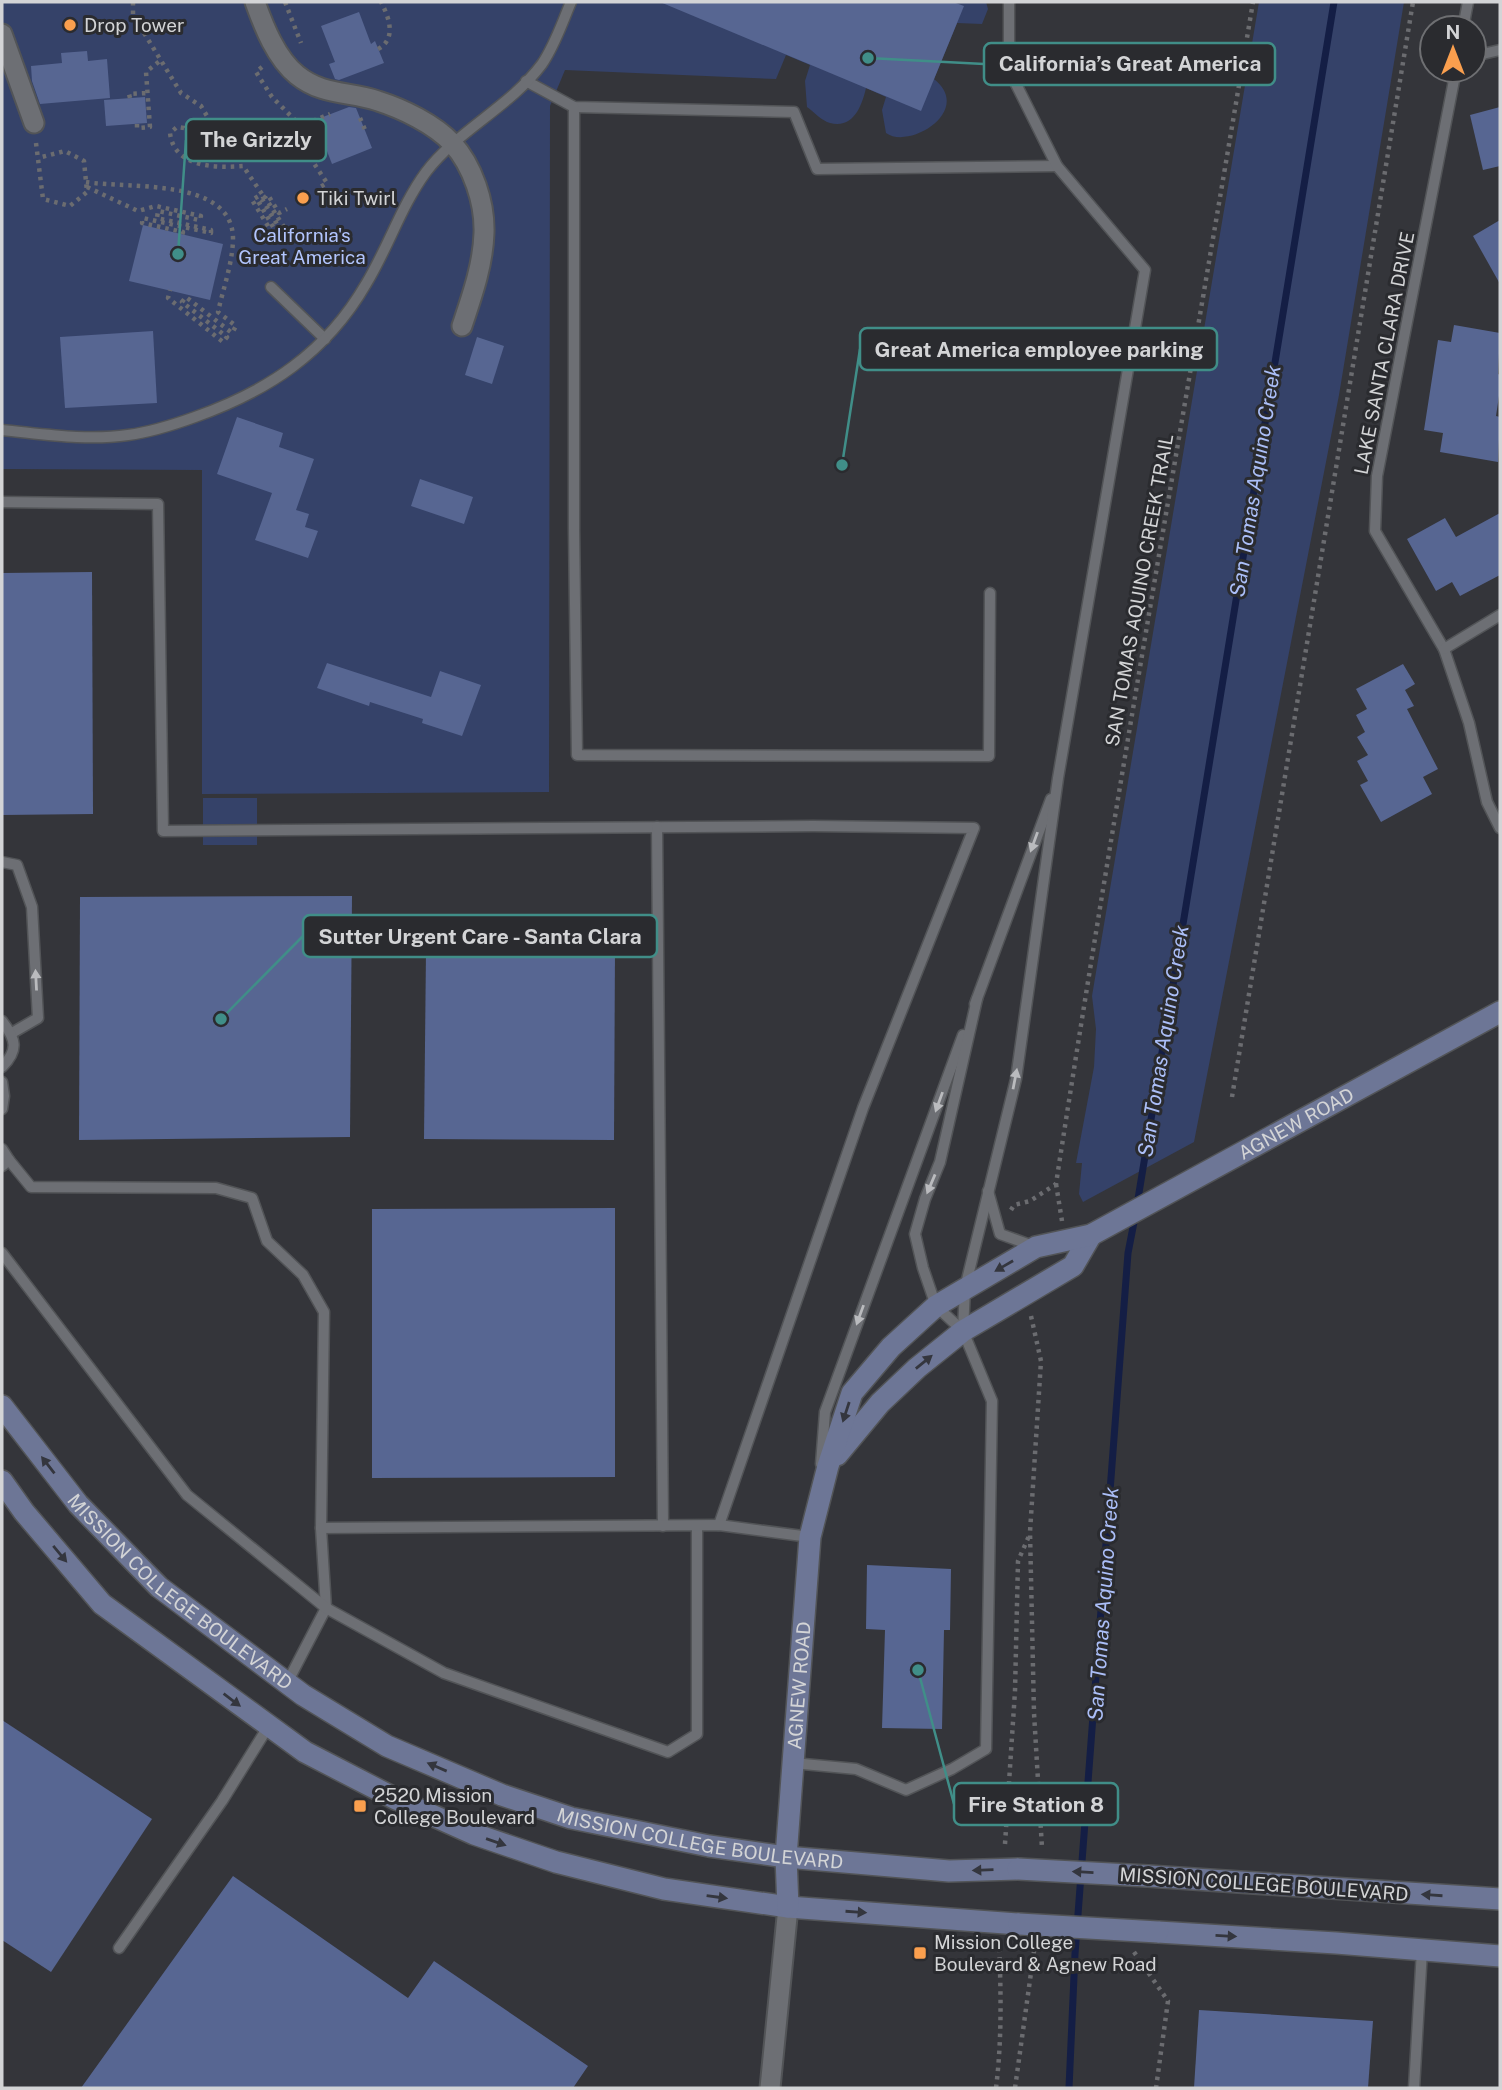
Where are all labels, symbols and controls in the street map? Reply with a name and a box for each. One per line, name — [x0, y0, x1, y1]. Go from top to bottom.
place label: Drop Tower — [84, 14, 184, 36]
north arrow — [1418, 14, 1488, 84]
marker: Drop Tower — [62, 17, 78, 33]
text: N — [1446, 21, 1460, 43]
callout: California’s Great America — [984, 43, 1275, 85]
text: California’s Great America — [999, 51, 1261, 76]
callout: The Grizzly — [186, 119, 326, 161]
text: The Grizzly — [200, 127, 312, 152]
place label: Tiki Twirl — [317, 187, 396, 209]
marker: Tiki Twirl — [295, 190, 311, 206]
park label: California's Great America — [238, 224, 366, 268]
street label: LAKE SANTA CLARA DRIVE — [1350, 230, 1418, 476]
callout: Great America employee parking — [860, 328, 1217, 370]
text: Great America employee parking — [875, 337, 1203, 362]
water label: San Tomas Aquino Creek — [1224, 363, 1286, 599]
street label: SAN TOMAS AQUINO CREEK TRAIL — [1101, 432, 1177, 748]
one-way arrow — [1029, 832, 1040, 853]
callout: Sutter Urgent Care - Santa Clara — [303, 915, 657, 957]
water label: San Tomas Aquino Creek — [1132, 923, 1194, 1159]
text: Sutter Urgent Care - Santa Clara — [318, 924, 642, 949]
one-way arrow — [30, 969, 41, 991]
one-way arrow — [1010, 1068, 1021, 1090]
street label: AGNEW ROAD — [1234, 1083, 1358, 1164]
one-way arrow — [933, 1091, 944, 1112]
one-way arrow — [925, 1174, 937, 1194]
one-way arrow — [995, 1260, 1014, 1272]
one-way arrow — [854, 1305, 865, 1326]
one-way arrow — [916, 1355, 933, 1370]
one-way arrow — [840, 1402, 851, 1423]
one-way arrow — [40, 1457, 55, 1475]
water label: San Tomas Aquino Creek — [1082, 1485, 1124, 1722]
street label: MISSION COLLEGE BOULEVARD — [63, 1489, 297, 1694]
one-way arrow — [52, 1545, 68, 1563]
street label: AGNEW ROAD — [783, 1621, 815, 1750]
one-way arrow — [223, 1693, 241, 1707]
one-way arrow — [426, 1761, 447, 1772]
callout: Fire Station 8 — [954, 1783, 1118, 1825]
place label: 2520 Mission College Boulevard — [374, 1784, 535, 1828]
text: Fire Station 8 — [968, 1792, 1104, 1817]
marker: 2520 Mission College Boulevard — [352, 1798, 368, 1814]
street label: MISSION COLLEGE BOULEVARD — [554, 1803, 844, 1873]
one-way arrow — [486, 1837, 507, 1848]
street label: MISSION COLLEGE BOULEVARD — [1119, 1863, 1409, 1905]
one-way arrow — [972, 1864, 994, 1875]
one-way arrow — [1072, 1866, 1094, 1877]
one-way arrow — [1421, 1889, 1443, 1900]
one-way arrow — [706, 1891, 728, 1902]
one-way arrow — [846, 1907, 868, 1918]
place label: Mission College Boulevard & Agnew Road — [934, 1931, 1157, 1975]
one-way arrow — [1215, 1931, 1237, 1942]
marker: Mission College Boulevard & Agnew Road — [912, 1945, 928, 1961]

